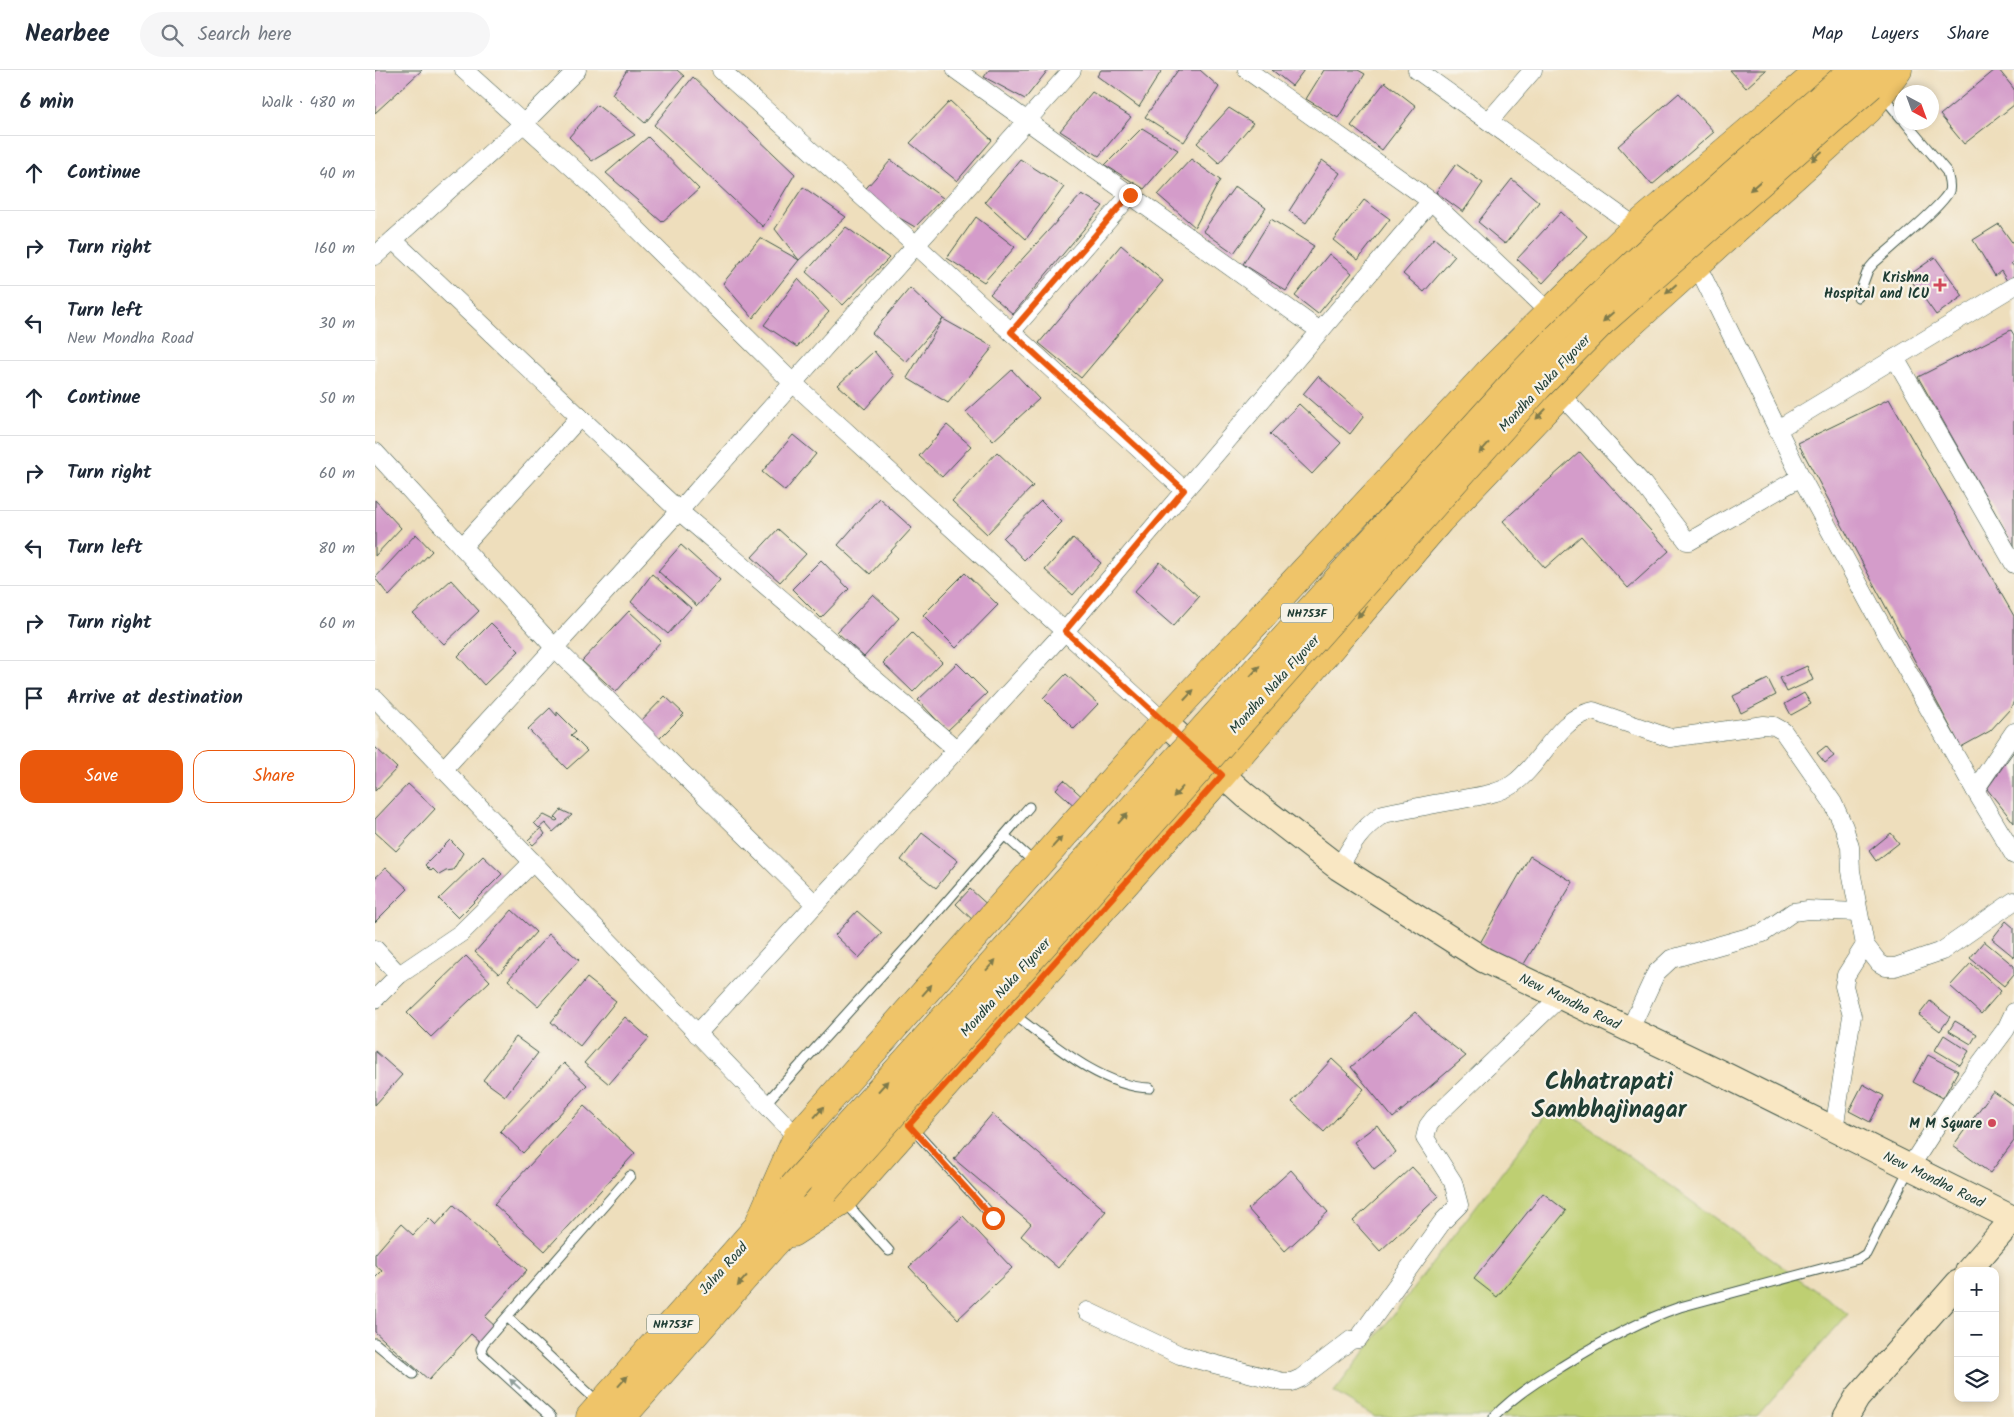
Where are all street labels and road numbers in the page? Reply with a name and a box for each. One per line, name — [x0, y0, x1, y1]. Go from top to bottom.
street label: Mondha Naka Flyover — [1493, 329, 1597, 438]
road number: NH753F — [1281, 604, 1333, 622]
street label: Mondha Naka Flyover — [1224, 629, 1326, 739]
street label: Mondha Naka Flyover — [955, 932, 1057, 1042]
street label: New Mondha Road — [1515, 968, 1625, 1036]
street label: New Mondha Road — [1879, 1146, 1989, 1214]
street label: Jalna Road — [694, 1237, 754, 1300]
road number: NH753F — [647, 1314, 699, 1334]

